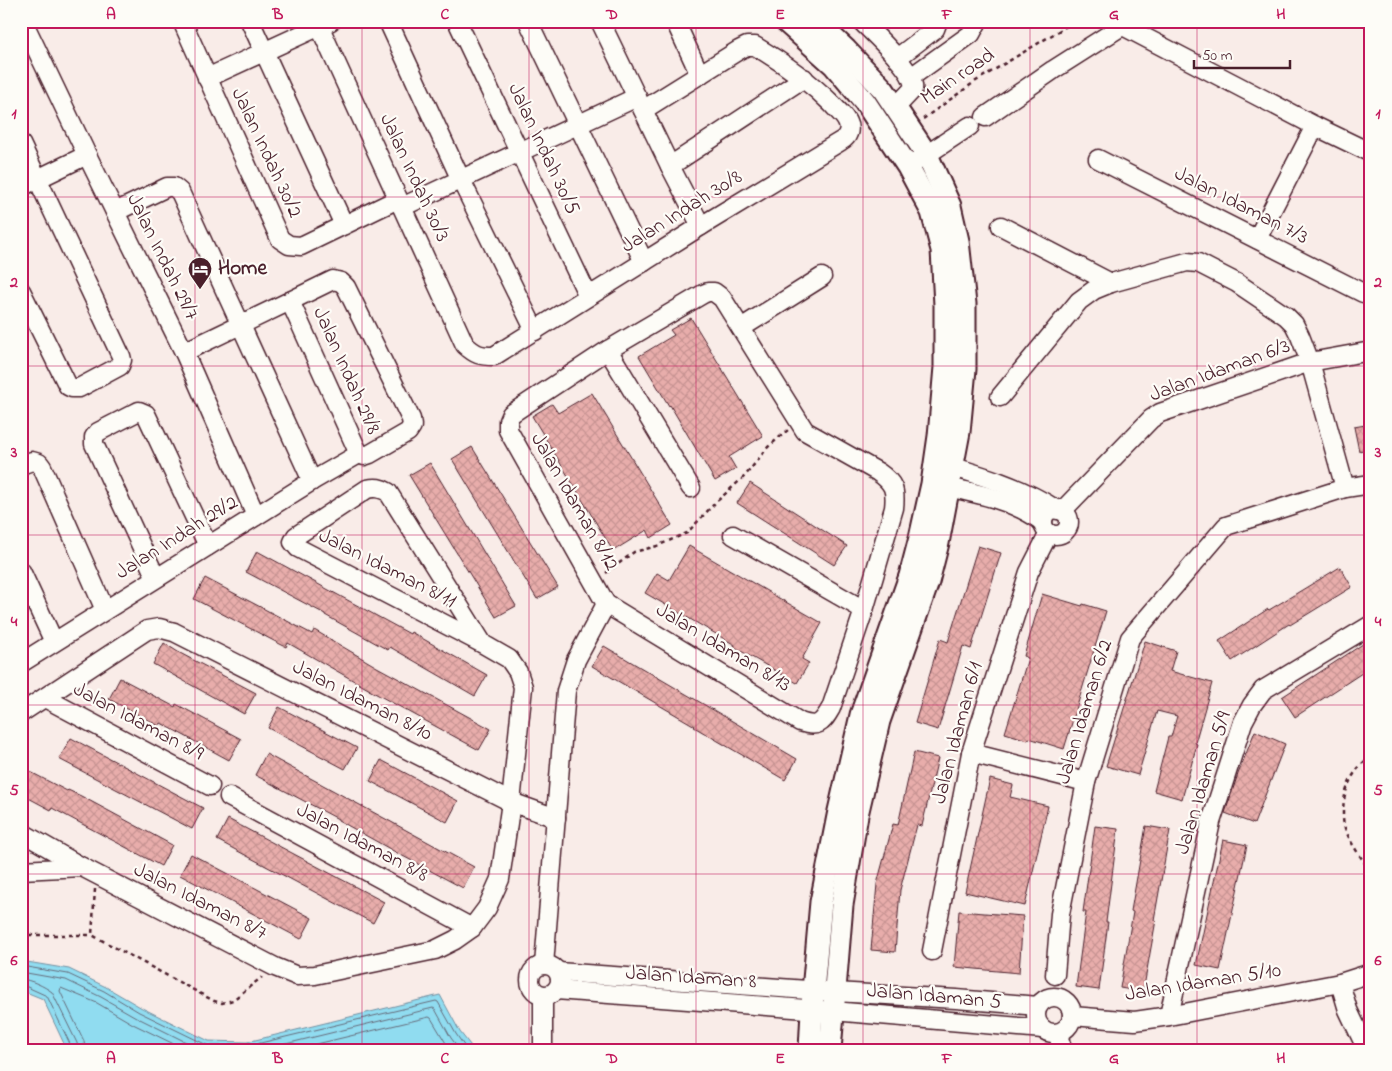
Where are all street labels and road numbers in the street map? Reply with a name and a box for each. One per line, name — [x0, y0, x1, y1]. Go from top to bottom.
street label: Main road — [915, 41, 1001, 113]
street label: Jalan Indah 30/5 — [499, 78, 587, 220]
street label: Jalan Indah 30/2 — [223, 83, 309, 223]
street label: Jalan Indah 30/3 — [371, 109, 457, 247]
street label: Jalan Idaman 7/3 — [1169, 159, 1313, 253]
street label: Jalan Indah 30/8 — [616, 163, 749, 261]
street label: Jalan Indah 29/7 — [118, 189, 206, 326]
street label: Jalan Indah 29/8 — [304, 302, 388, 440]
street label: Jalan Idaman 6/3 — [1145, 332, 1295, 410]
street label: Jalan Idaman 8/12 — [522, 427, 626, 577]
street label: Jalan Indah 29/2 — [110, 488, 244, 588]
street label: Jalan Idaman 8/11 — [313, 521, 461, 617]
street label: Jalan Idaman 8/13 — [650, 596, 796, 700]
street label: Jalan Idaman 6/2 — [1049, 636, 1121, 788]
street label: Jalan Idaman 8/10 — [287, 653, 437, 749]
street label: Jalan Idaman 6/1 — [925, 658, 991, 807]
street label: Jalan Idaman 8/9 — [67, 675, 209, 769]
street label: Jalan Idaman 5/9 — [1168, 707, 1240, 858]
street label: Jalan Idaman 8/8 — [291, 796, 433, 890]
street label: Jalan Idaman 8/7 — [128, 855, 272, 949]
street label: Jalan Idaman 5/10 — [1123, 956, 1283, 1010]
street label: Jalan Idaman 8 — [624, 958, 758, 998]
street label: Jalan Idaman 5 — [865, 976, 1003, 1018]

